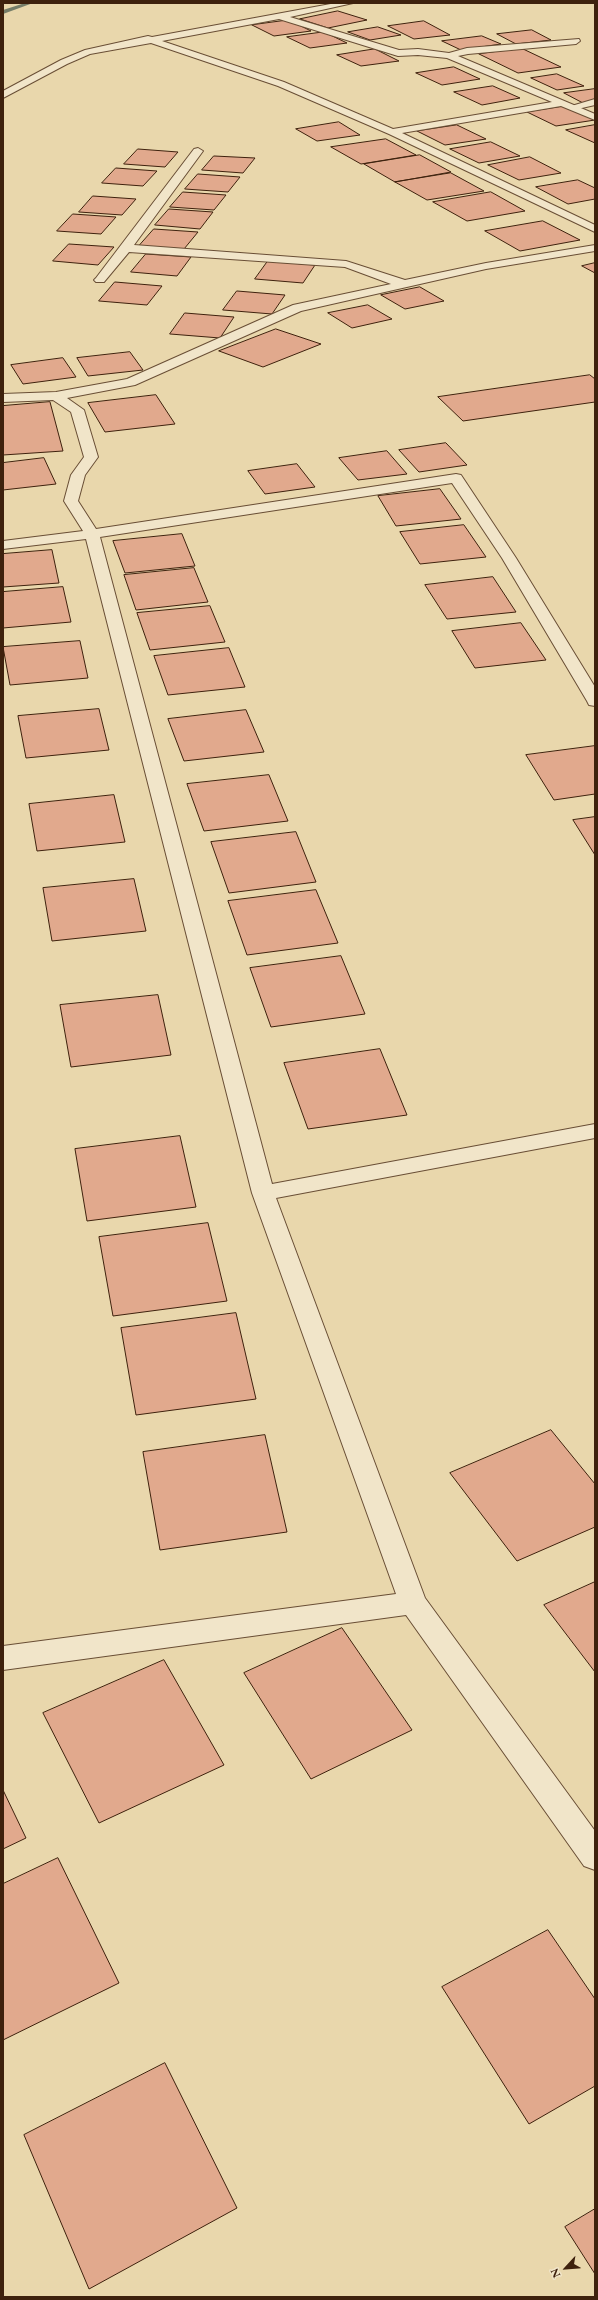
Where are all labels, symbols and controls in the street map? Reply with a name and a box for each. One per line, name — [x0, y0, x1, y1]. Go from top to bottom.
north arrow — [546, 2248, 586, 2288]
text: N — [547, 2266, 563, 2280]

